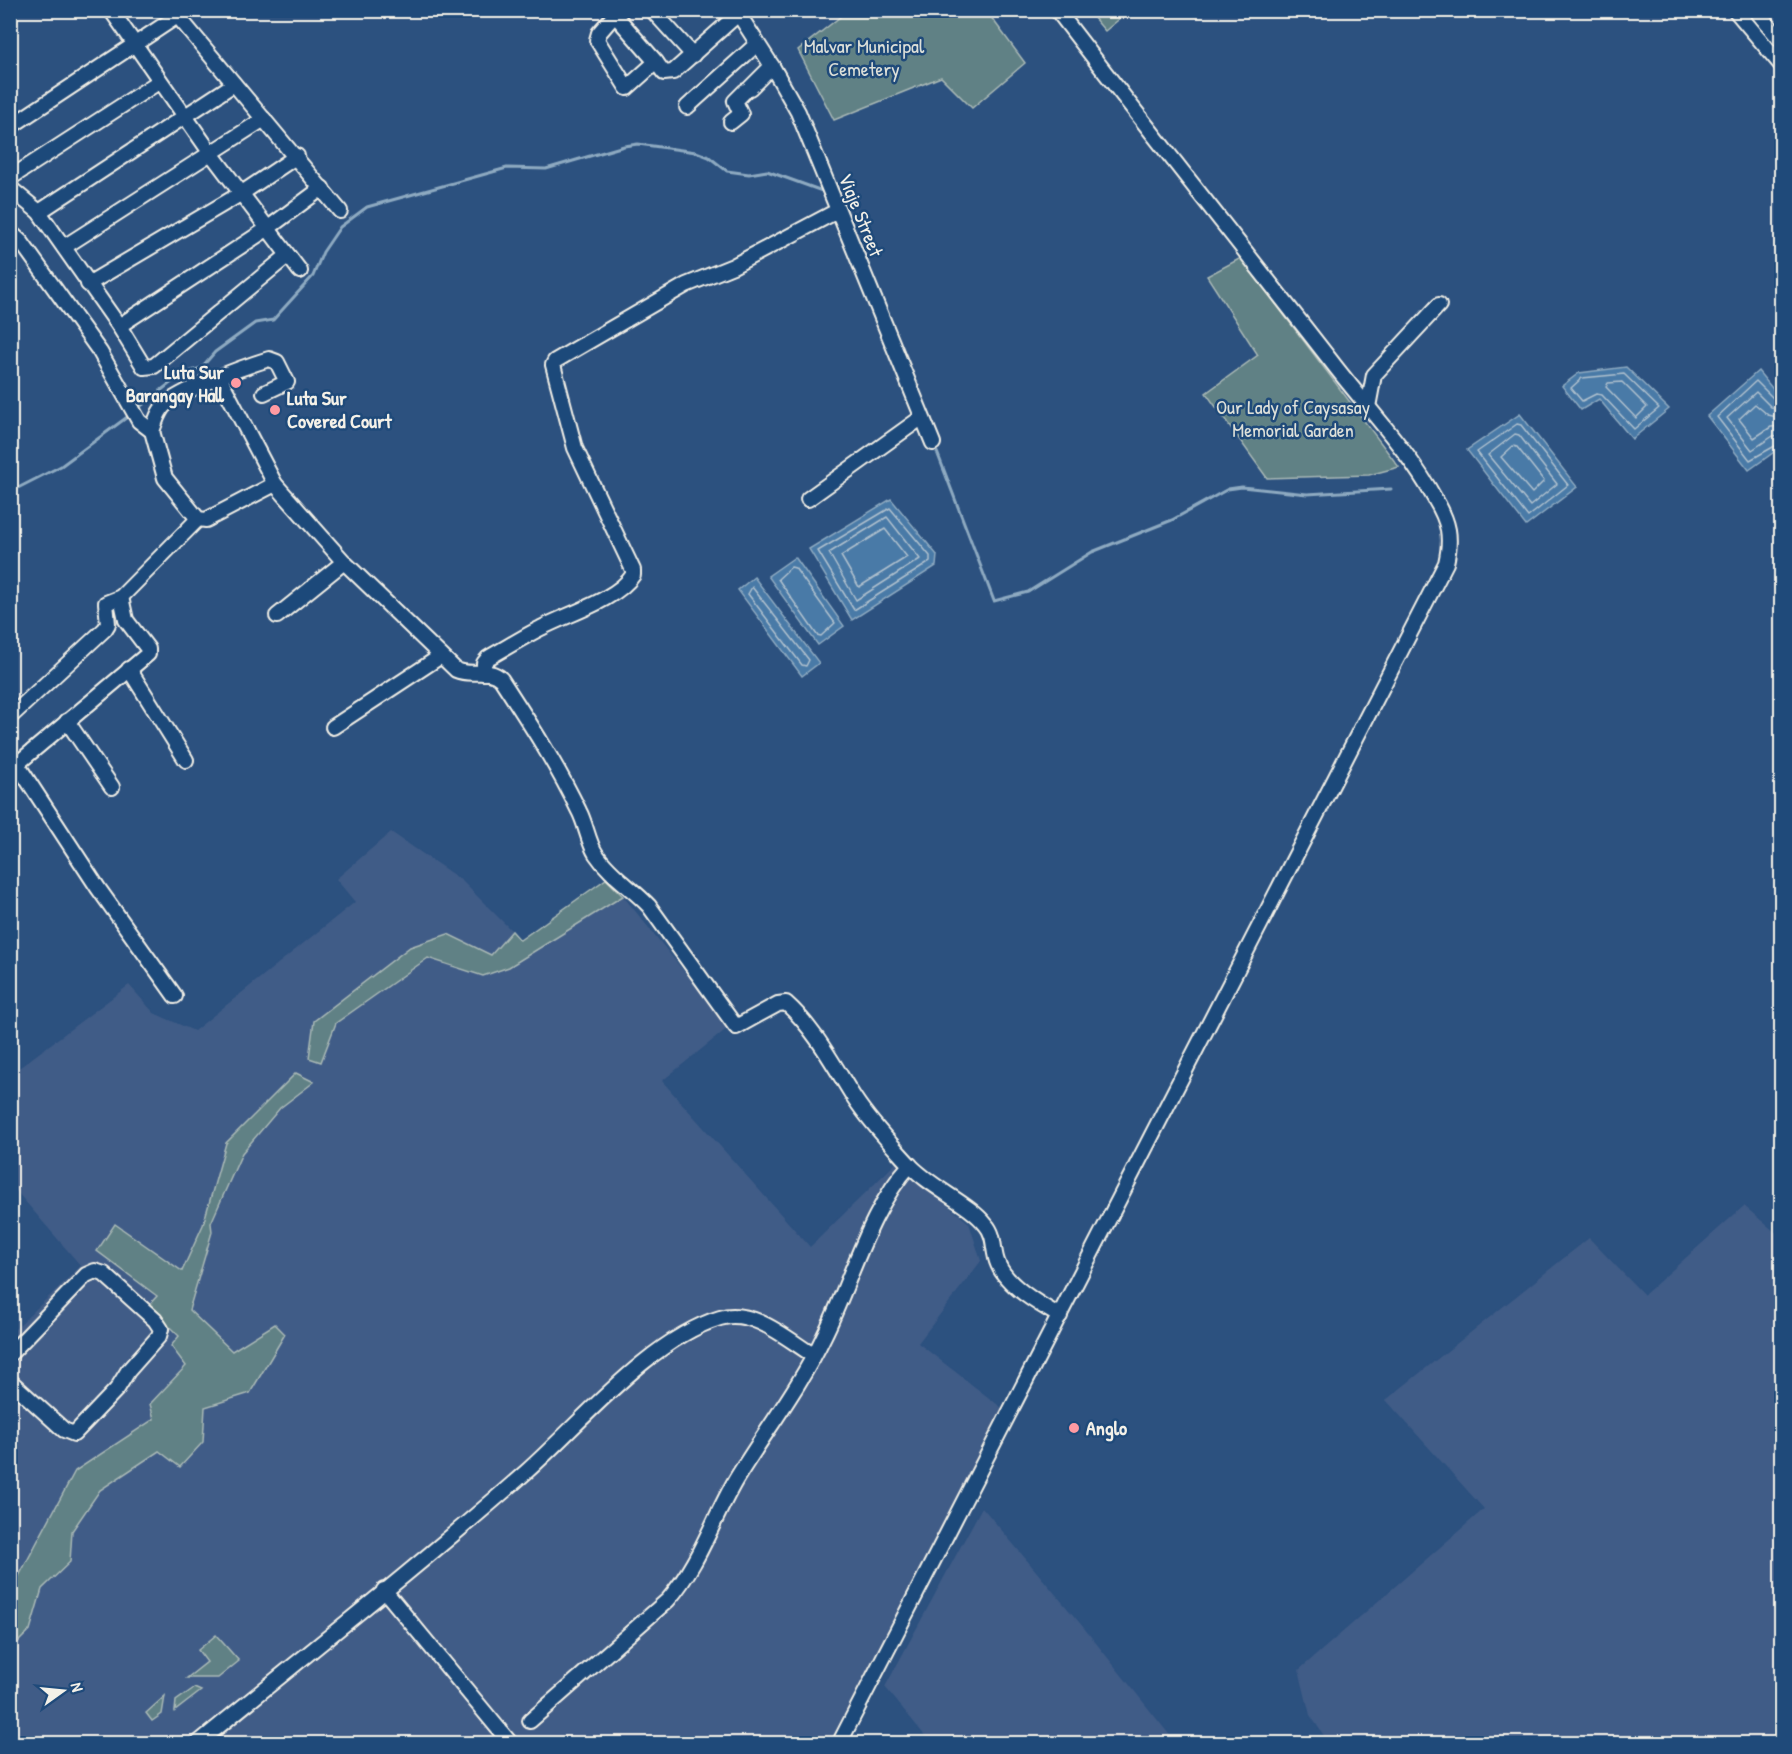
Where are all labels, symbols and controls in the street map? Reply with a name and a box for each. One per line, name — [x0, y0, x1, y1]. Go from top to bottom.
park label: Malvar Municipal Cemetery — [804, 32, 925, 82]
street label: Viaje Street — [833, 169, 891, 261]
place label: Luta Sur Barangay Hall — [126, 358, 225, 409]
marker: Luta Sur Barangay Hall — [229, 376, 243, 390]
place label: Luta Sur Covered Court — [287, 384, 393, 434]
park label: Our Lady of Caysasay Memorial Garden — [1216, 393, 1370, 443]
marker: Luta Sur Covered Court — [268, 403, 282, 417]
place label: Anglo — [1086, 1414, 1127, 1442]
marker: Anglo — [1067, 1421, 1081, 1435]
north arrow — [33, 1661, 93, 1721]
text: N — [66, 1680, 89, 1695]

